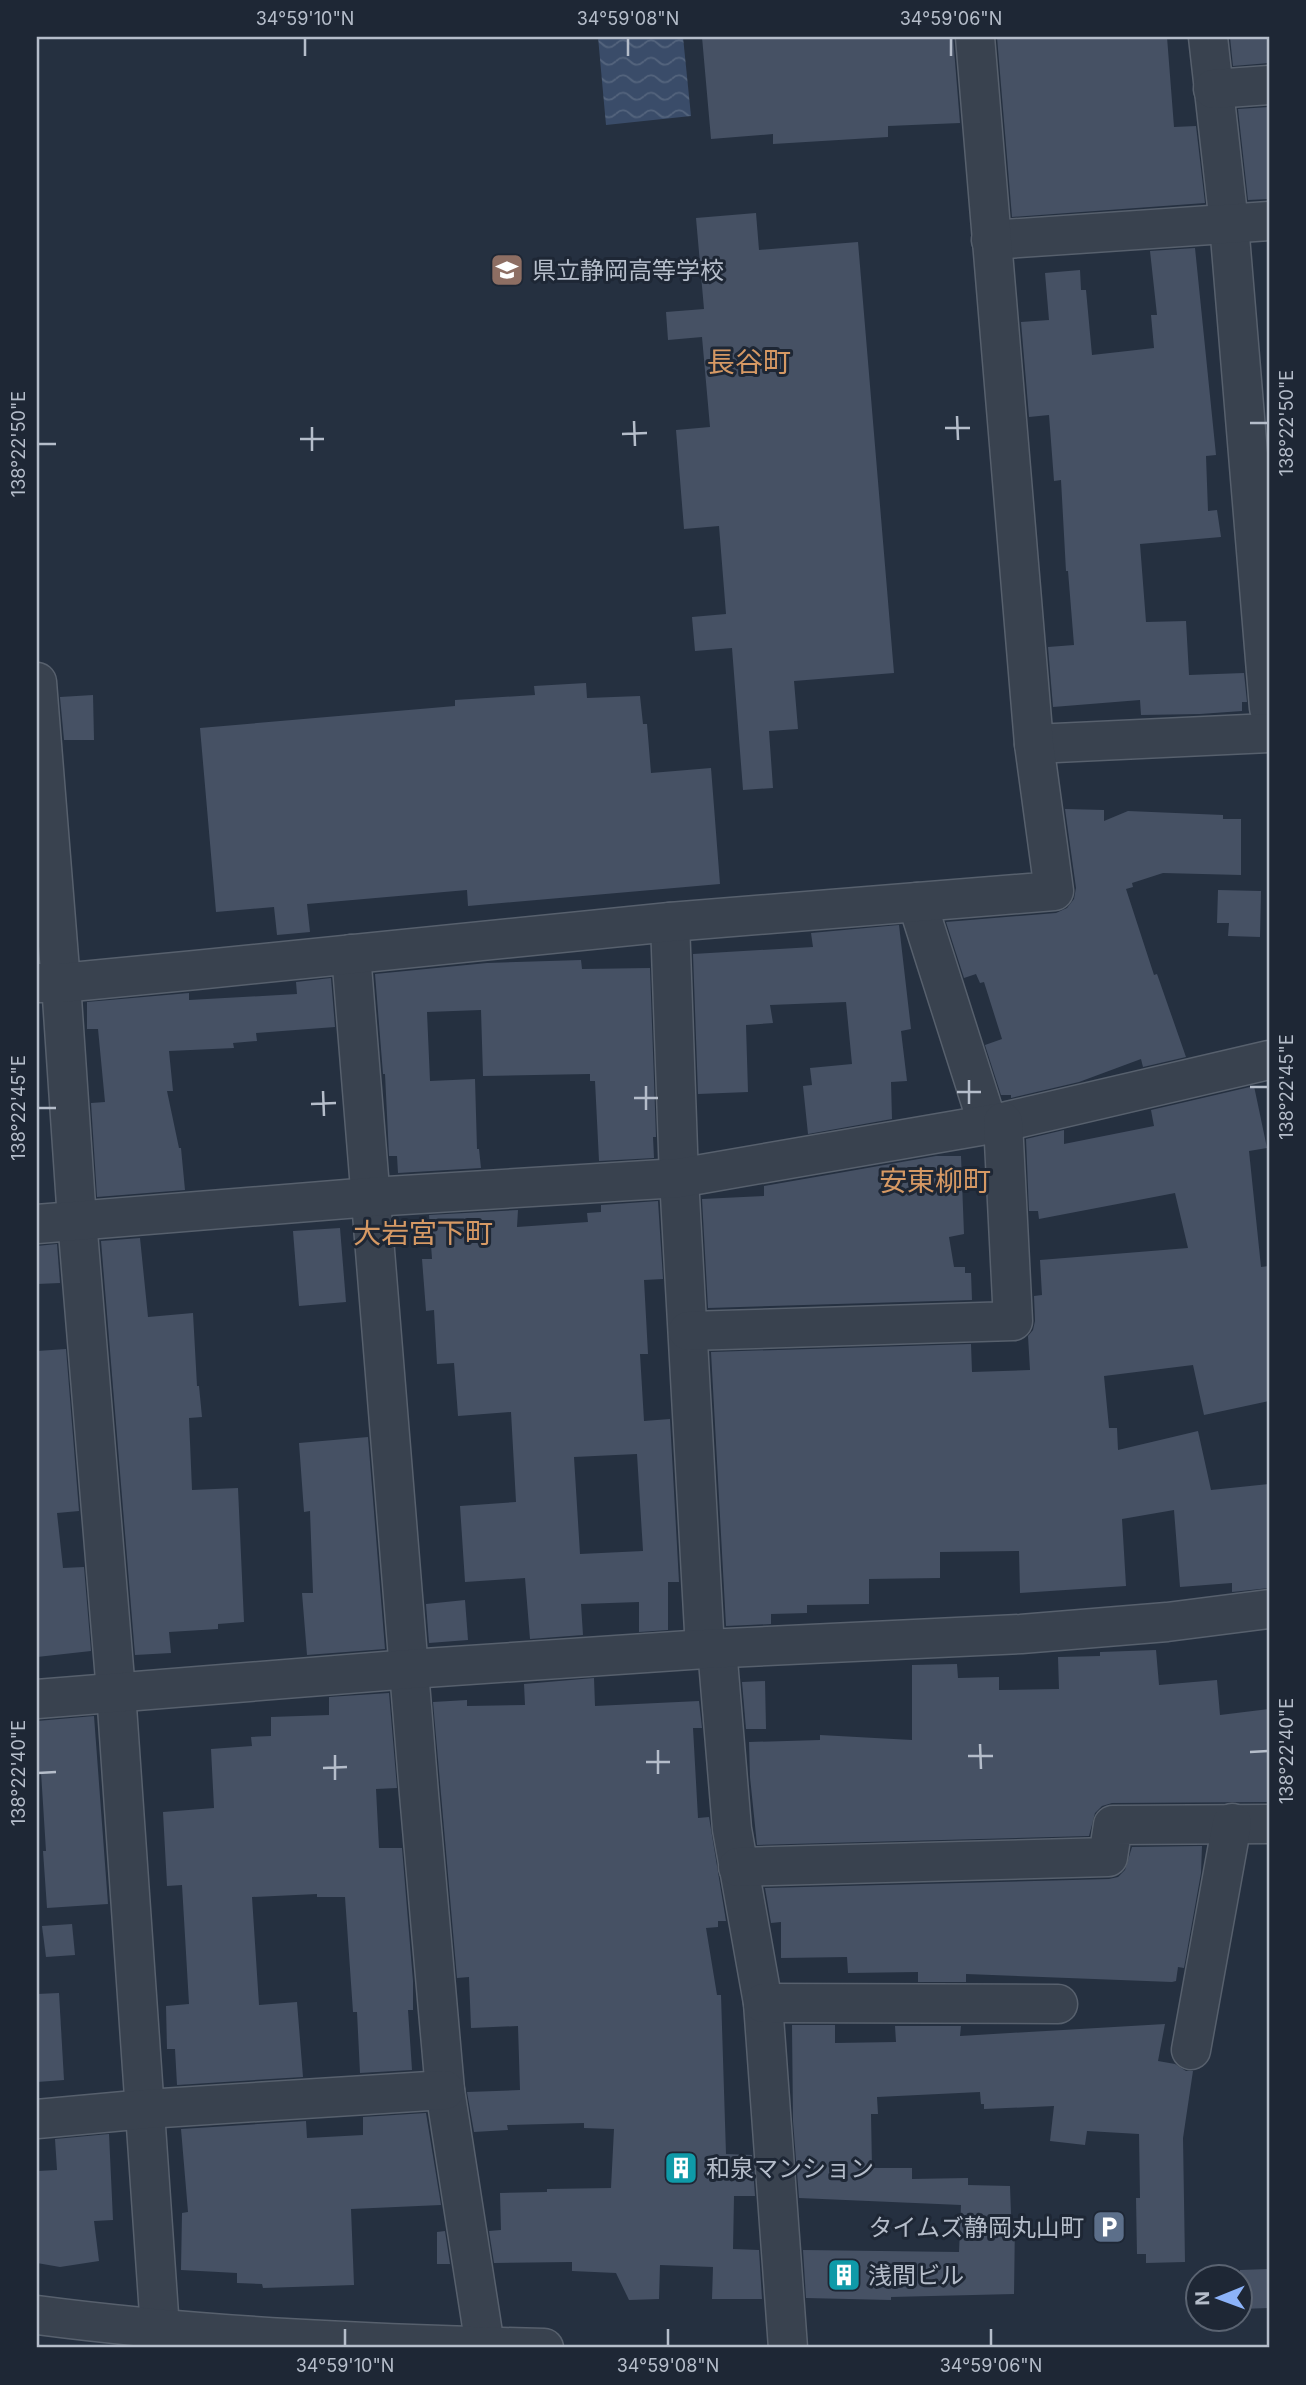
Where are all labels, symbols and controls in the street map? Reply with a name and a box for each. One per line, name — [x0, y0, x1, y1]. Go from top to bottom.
text: 34°59'10"N — [256, 8, 354, 29]
text: 34°59'08"N — [577, 8, 679, 29]
text: 34°59'06"N — [900, 8, 1002, 29]
school or university icon: 県立静岡高等学校 — [488, 251, 526, 289]
place label: 県立静岡高等学校 — [532, 256, 724, 285]
district label: 長谷町 — [707, 345, 791, 379]
text: 138°22'50"E — [1276, 370, 1297, 476]
text: 138°22'50"E — [8, 391, 29, 497]
text: 138°22'45"E — [1276, 1034, 1297, 1140]
text: 138°22'45"E — [8, 1055, 29, 1161]
district label: 安東柳町 — [879, 1164, 991, 1198]
district label: 大岩宮下町 — [353, 1216, 493, 1250]
text: 138°22'40"E — [1276, 1698, 1297, 1804]
text: 138°22'40"E — [8, 1720, 29, 1826]
building icon: 和泉マンション — [662, 2149, 700, 2187]
place label: 和泉マンション — [706, 2154, 874, 2183]
parking icon: タイムズ静岡丸山町 — [1090, 2208, 1128, 2246]
place label: タイムズ静岡丸山町 — [868, 2213, 1084, 2242]
building icon: 浅間ビル — [825, 2256, 863, 2294]
place label: 浅間ビル — [868, 2261, 964, 2290]
north arrow — [1184, 2262, 1254, 2332]
text: N — [1191, 2291, 1214, 2306]
text: 34°59'10"N — [296, 2355, 394, 2376]
text: 34°59'08"N — [617, 2355, 719, 2376]
text: 34°59'06"N — [940, 2355, 1042, 2376]

